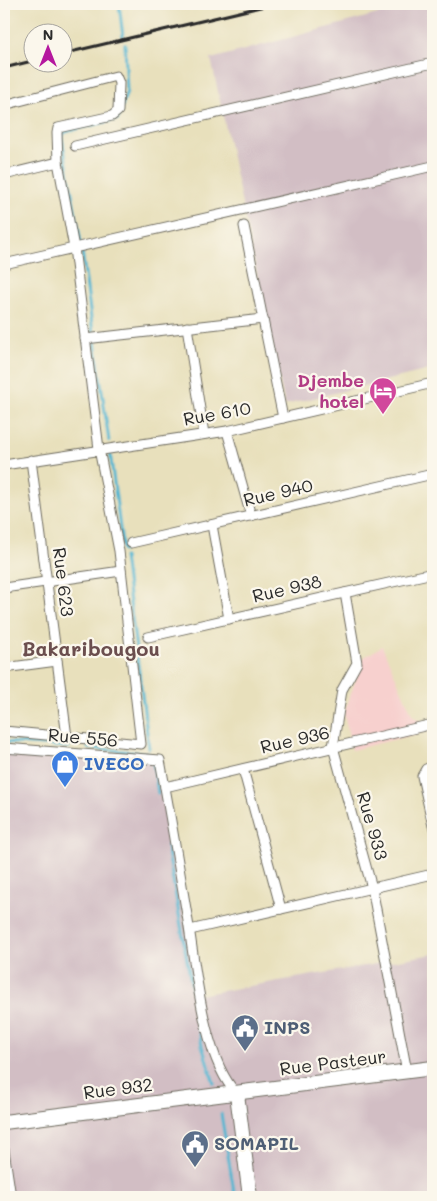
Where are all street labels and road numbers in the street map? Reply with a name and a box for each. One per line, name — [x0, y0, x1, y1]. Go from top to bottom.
street label: Rue 610 — [181, 395, 253, 431]
street label: Rue 940 — [241, 472, 315, 512]
street label: Rue 623 — [48, 546, 80, 618]
street label: Rue 938 — [250, 568, 324, 608]
street label: Rue 936 — [258, 719, 332, 759]
street label: Rue 556 — [47, 722, 119, 752]
street label: Rue 933 — [352, 789, 394, 863]
street label: Rue Pasteur — [278, 1044, 388, 1080]
street label: Rue 932 — [82, 1072, 154, 1104]

